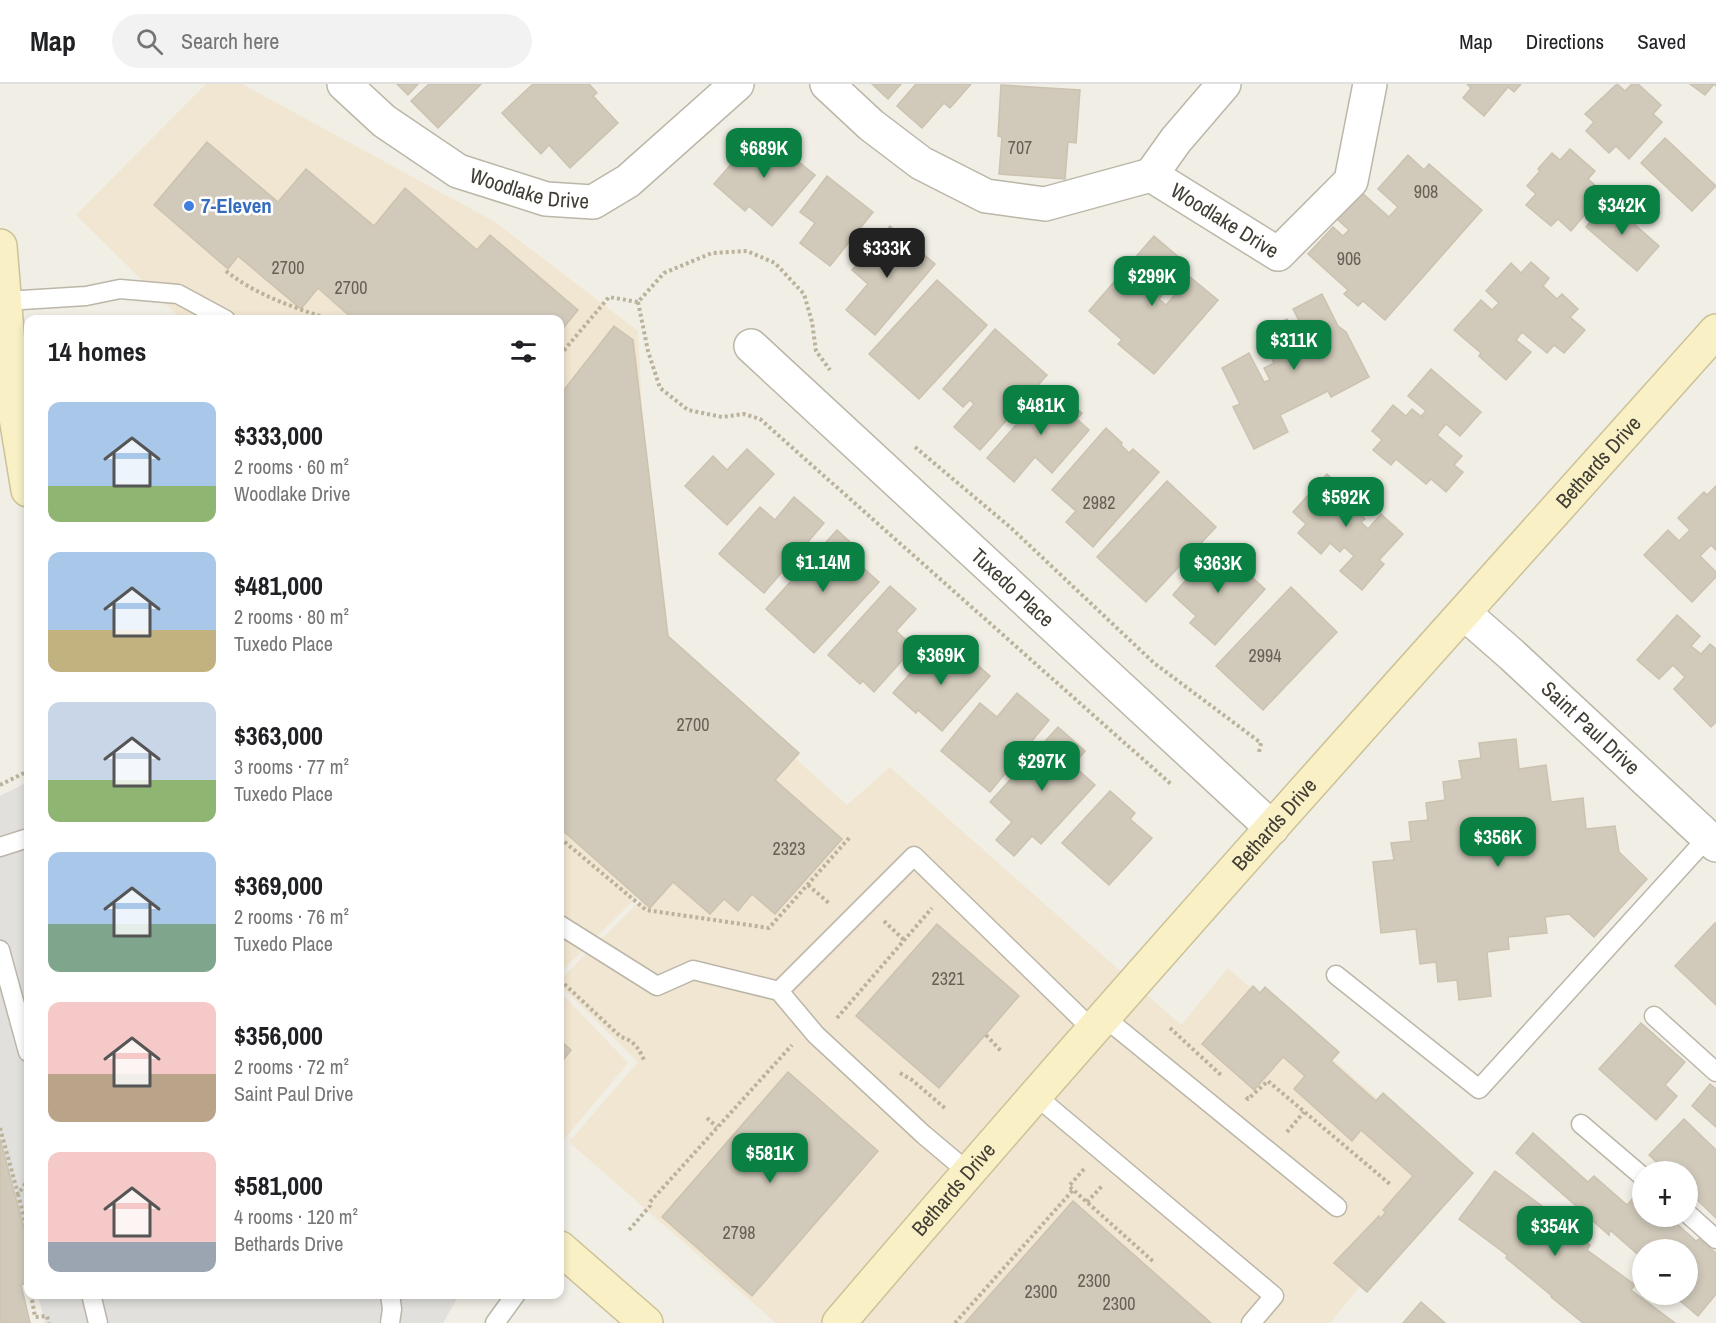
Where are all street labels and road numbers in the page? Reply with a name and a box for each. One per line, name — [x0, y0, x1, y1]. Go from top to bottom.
street label: Woodlake Drive — [466, 161, 590, 216]
street label: Woodlake Drive — [1165, 176, 1284, 265]
street label: Bethards Drive — [1549, 409, 1647, 514]
street label: Tuxedo Place — [965, 541, 1061, 633]
street label: Saint Paul Drive — [1535, 674, 1647, 781]
street label: Bethards Drive — [1225, 772, 1323, 877]
street label: Bethards Drive — [905, 1136, 1002, 1242]

